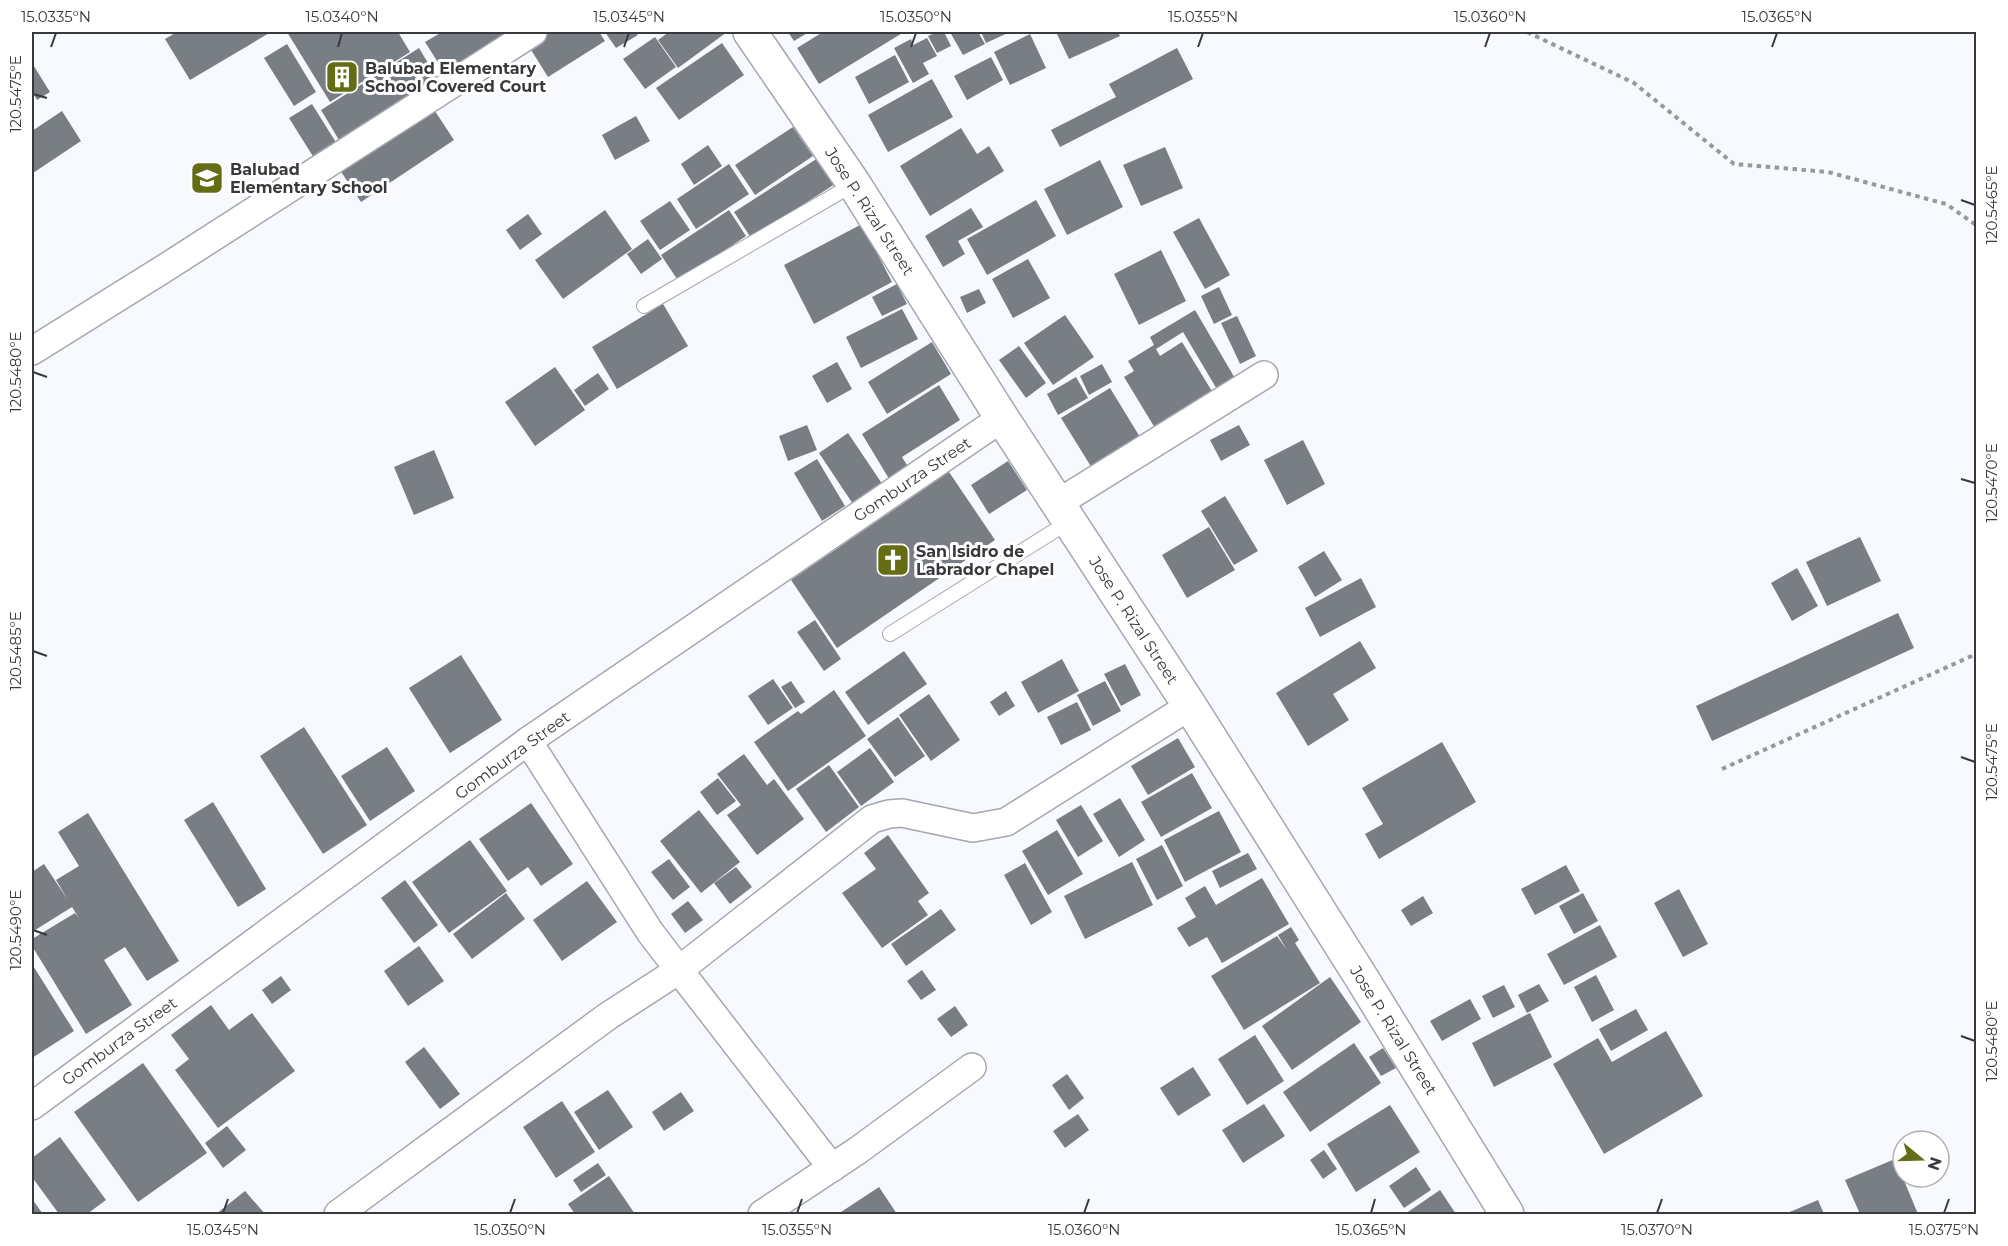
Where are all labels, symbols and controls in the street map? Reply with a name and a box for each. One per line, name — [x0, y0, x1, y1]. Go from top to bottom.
text: 15.0335°N — [21, 7, 91, 26]
text: 15.0340°N — [305, 7, 379, 26]
text: 15.0345°N — [593, 7, 665, 26]
text: 15.0350°N — [880, 7, 952, 26]
text: 15.0355°N — [1168, 7, 1238, 26]
text: 15.0360°N — [1454, 7, 1526, 26]
text: 15.0365°N — [1741, 7, 1813, 26]
text: 120.5475°E — [6, 55, 25, 133]
building icon: Balubad Elementary School Covered Court — [324, 59, 360, 95]
place label: Balubad Elementary School Covered Court — [365, 59, 546, 96]
street label: Jose P. Rizal Street — [821, 143, 918, 279]
school or university icon: Balubad Elementary School — [189, 160, 225, 196]
place label: Balubad Elementary School — [230, 160, 388, 197]
text: 120.5465°E — [1982, 166, 2001, 244]
text: 120.5480°E — [6, 331, 25, 413]
street label: Gomburza Street — [850, 433, 975, 526]
text: 120.5470°E — [1982, 443, 2001, 523]
church icon: San Isidro de Labrador Chapel — [875, 542, 911, 578]
place label: San Isidro de Labrador Chapel — [916, 542, 1054, 579]
street label: Jose P. Rizal Street — [1085, 552, 1182, 688]
text: 120.5485°E — [6, 611, 25, 691]
street label: Gomburza Street — [451, 707, 574, 804]
text: 120.5475°E — [1982, 723, 2001, 801]
text: 120.5490°E — [6, 890, 25, 970]
street label: Jose P. Rizal Street — [1346, 961, 1441, 1099]
street label: Gomburza Street — [58, 993, 181, 1090]
text: 120.5480°E — [1982, 1000, 2001, 1082]
north arrow — [1891, 1129, 1951, 1189]
text: N — [1924, 1155, 1946, 1173]
text: 15.0345°N — [187, 1220, 259, 1239]
text: 15.0350°N — [474, 1220, 546, 1239]
text: 15.0355°N — [762, 1220, 832, 1239]
text: 15.0360°N — [1048, 1220, 1120, 1239]
text: 15.0365°N — [1335, 1220, 1407, 1239]
text: 15.0370°N — [1621, 1220, 1693, 1239]
text: 15.0375°N — [1909, 1220, 1979, 1239]

